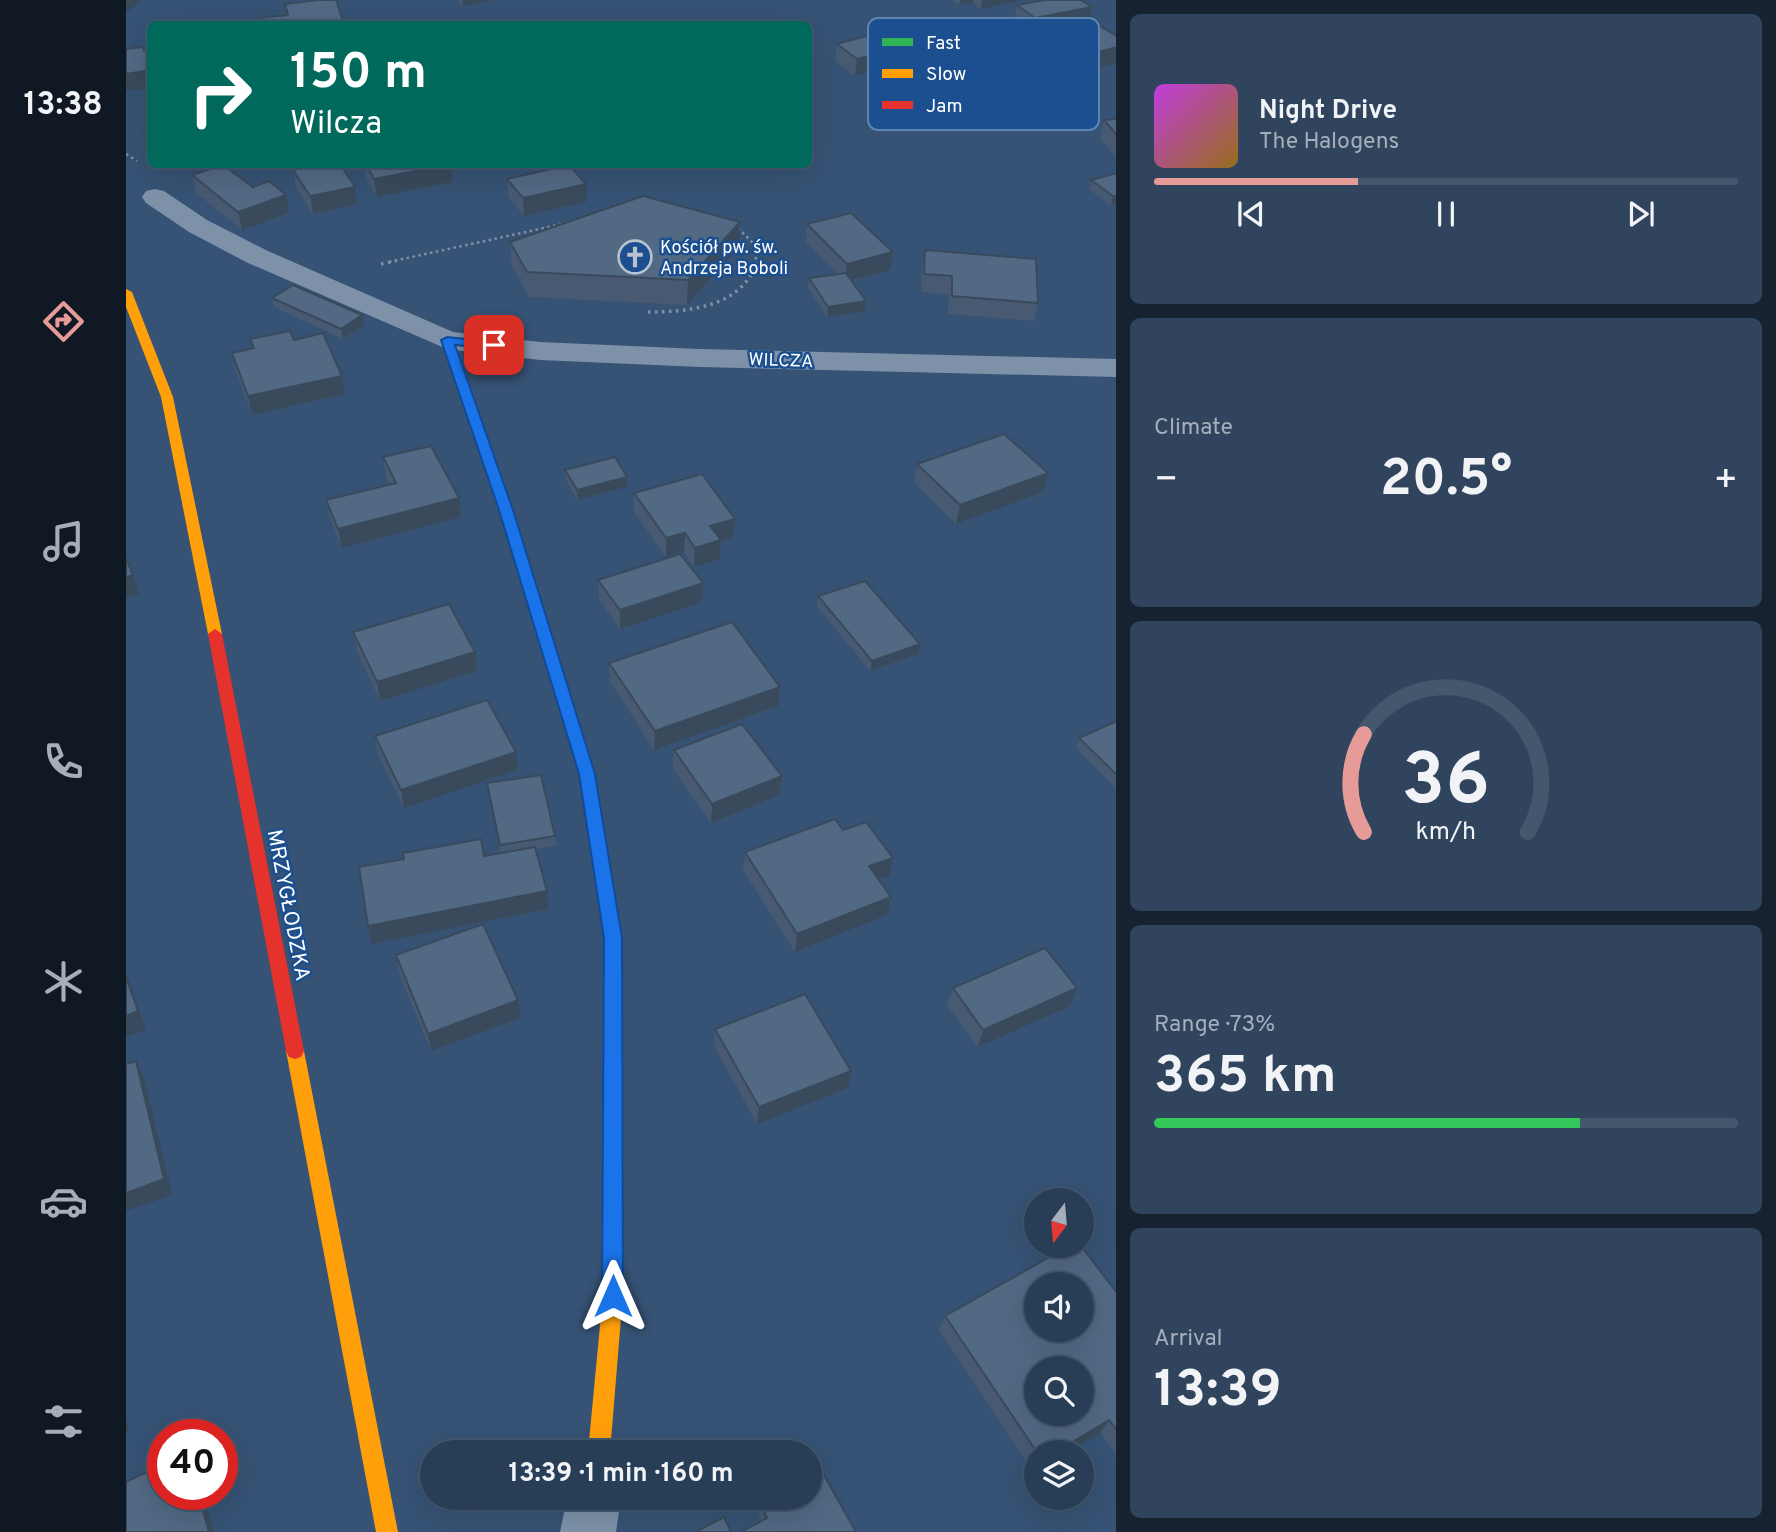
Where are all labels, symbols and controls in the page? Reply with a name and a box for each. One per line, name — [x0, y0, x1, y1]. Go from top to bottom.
legend — [868, 18, 1099, 130]
text: Fast — [926, 32, 961, 56]
text: 150 m — [290, 44, 427, 106]
icon: right — [175, 49, 266, 140]
text: Slow — [926, 63, 966, 87]
text: 13:38 — [23, 86, 103, 126]
text: Jam — [926, 95, 963, 119]
text: Night Drive — [1259, 95, 1397, 128]
text: Wilcza — [290, 105, 382, 145]
text: The Halogens — [1259, 128, 1399, 157]
icon: previous — [1232, 195, 1270, 233]
icon: pause — [1427, 195, 1465, 233]
icon: next — [1622, 195, 1660, 233]
place label: Kościół pw. św. Andrzeja Boboli — [660, 237, 788, 281]
church icon: Kościół pw. św. Andrzeja Boboli — [616, 238, 654, 276]
icon: directions — [39, 297, 88, 346]
pin — [464, 315, 524, 375]
icon: arrive — [475, 326, 513, 364]
street label: WILCZA — [748, 349, 814, 374]
text: Climate — [1154, 414, 1233, 443]
text: 20.5° — [1380, 448, 1512, 514]
text: − — [1154, 457, 1179, 506]
text: + — [1713, 457, 1738, 506]
icon: music — [39, 517, 88, 566]
icon: phone — [39, 737, 88, 786]
text: 36 — [1402, 738, 1490, 830]
text: km/h — [1416, 817, 1476, 849]
street label: MRZYGŁODZKA — [260, 827, 315, 983]
icon: climate — [39, 957, 88, 1006]
text: Range · 73% — [1154, 1011, 1275, 1040]
text: 365 km — [1154, 1045, 1337, 1111]
icon: car — [39, 1177, 88, 1226]
north arrow — [1024, 1188, 1094, 1258]
map controls — [1024, 1188, 1094, 1510]
position arrow — [576, 1259, 650, 1333]
button: sound — [1024, 1272, 1094, 1342]
text: Arrival — [1154, 1325, 1223, 1354]
button: search — [1024, 1356, 1094, 1426]
text: 13:39 — [1154, 1359, 1282, 1425]
icon: filters — [39, 1397, 88, 1446]
speed limit sign: 40 — [147, 1419, 238, 1510]
button: layers — [1024, 1440, 1094, 1510]
text: 13:39 · 1 min · 160 m — [508, 1458, 734, 1491]

